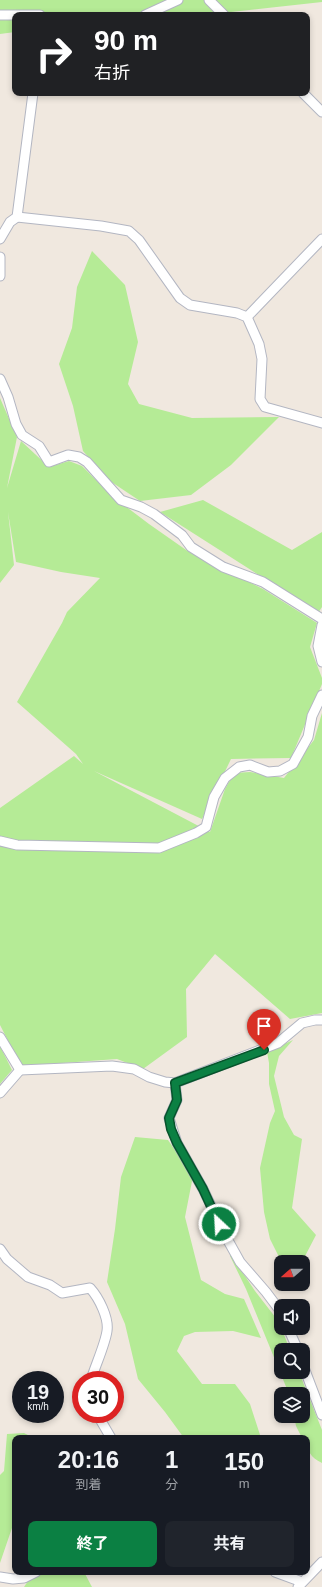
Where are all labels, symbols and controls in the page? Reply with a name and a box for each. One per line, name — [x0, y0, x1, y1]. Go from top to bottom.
text: 90 m — [94, 25, 158, 56]
icon: right — [28, 28, 80, 80]
text: 右折 — [94, 63, 130, 83]
pin — [247, 1009, 281, 1050]
icon: arrive — [253, 1015, 275, 1037]
position arrow — [198, 1203, 240, 1245]
north arrow — [274, 1255, 310, 1291]
map controls — [274, 1255, 310, 1423]
button: sound — [274, 1299, 310, 1335]
button: search — [274, 1343, 310, 1379]
speed limit sign: 30 — [72, 1371, 124, 1423]
text: 19 — [27, 1381, 49, 1403]
button: layers — [274, 1387, 310, 1423]
text: km/h — [27, 1401, 49, 1412]
text: 20:16 — [58, 1446, 119, 1473]
text: 1 — [165, 1446, 178, 1473]
text: 150 — [224, 1448, 264, 1475]
text: m — [239, 1476, 250, 1491]
text: 到着 — [75, 1477, 102, 1492]
text: 分 — [165, 1477, 178, 1492]
button: 終了 — [28, 1521, 157, 1567]
button: 共有 — [165, 1521, 294, 1567]

